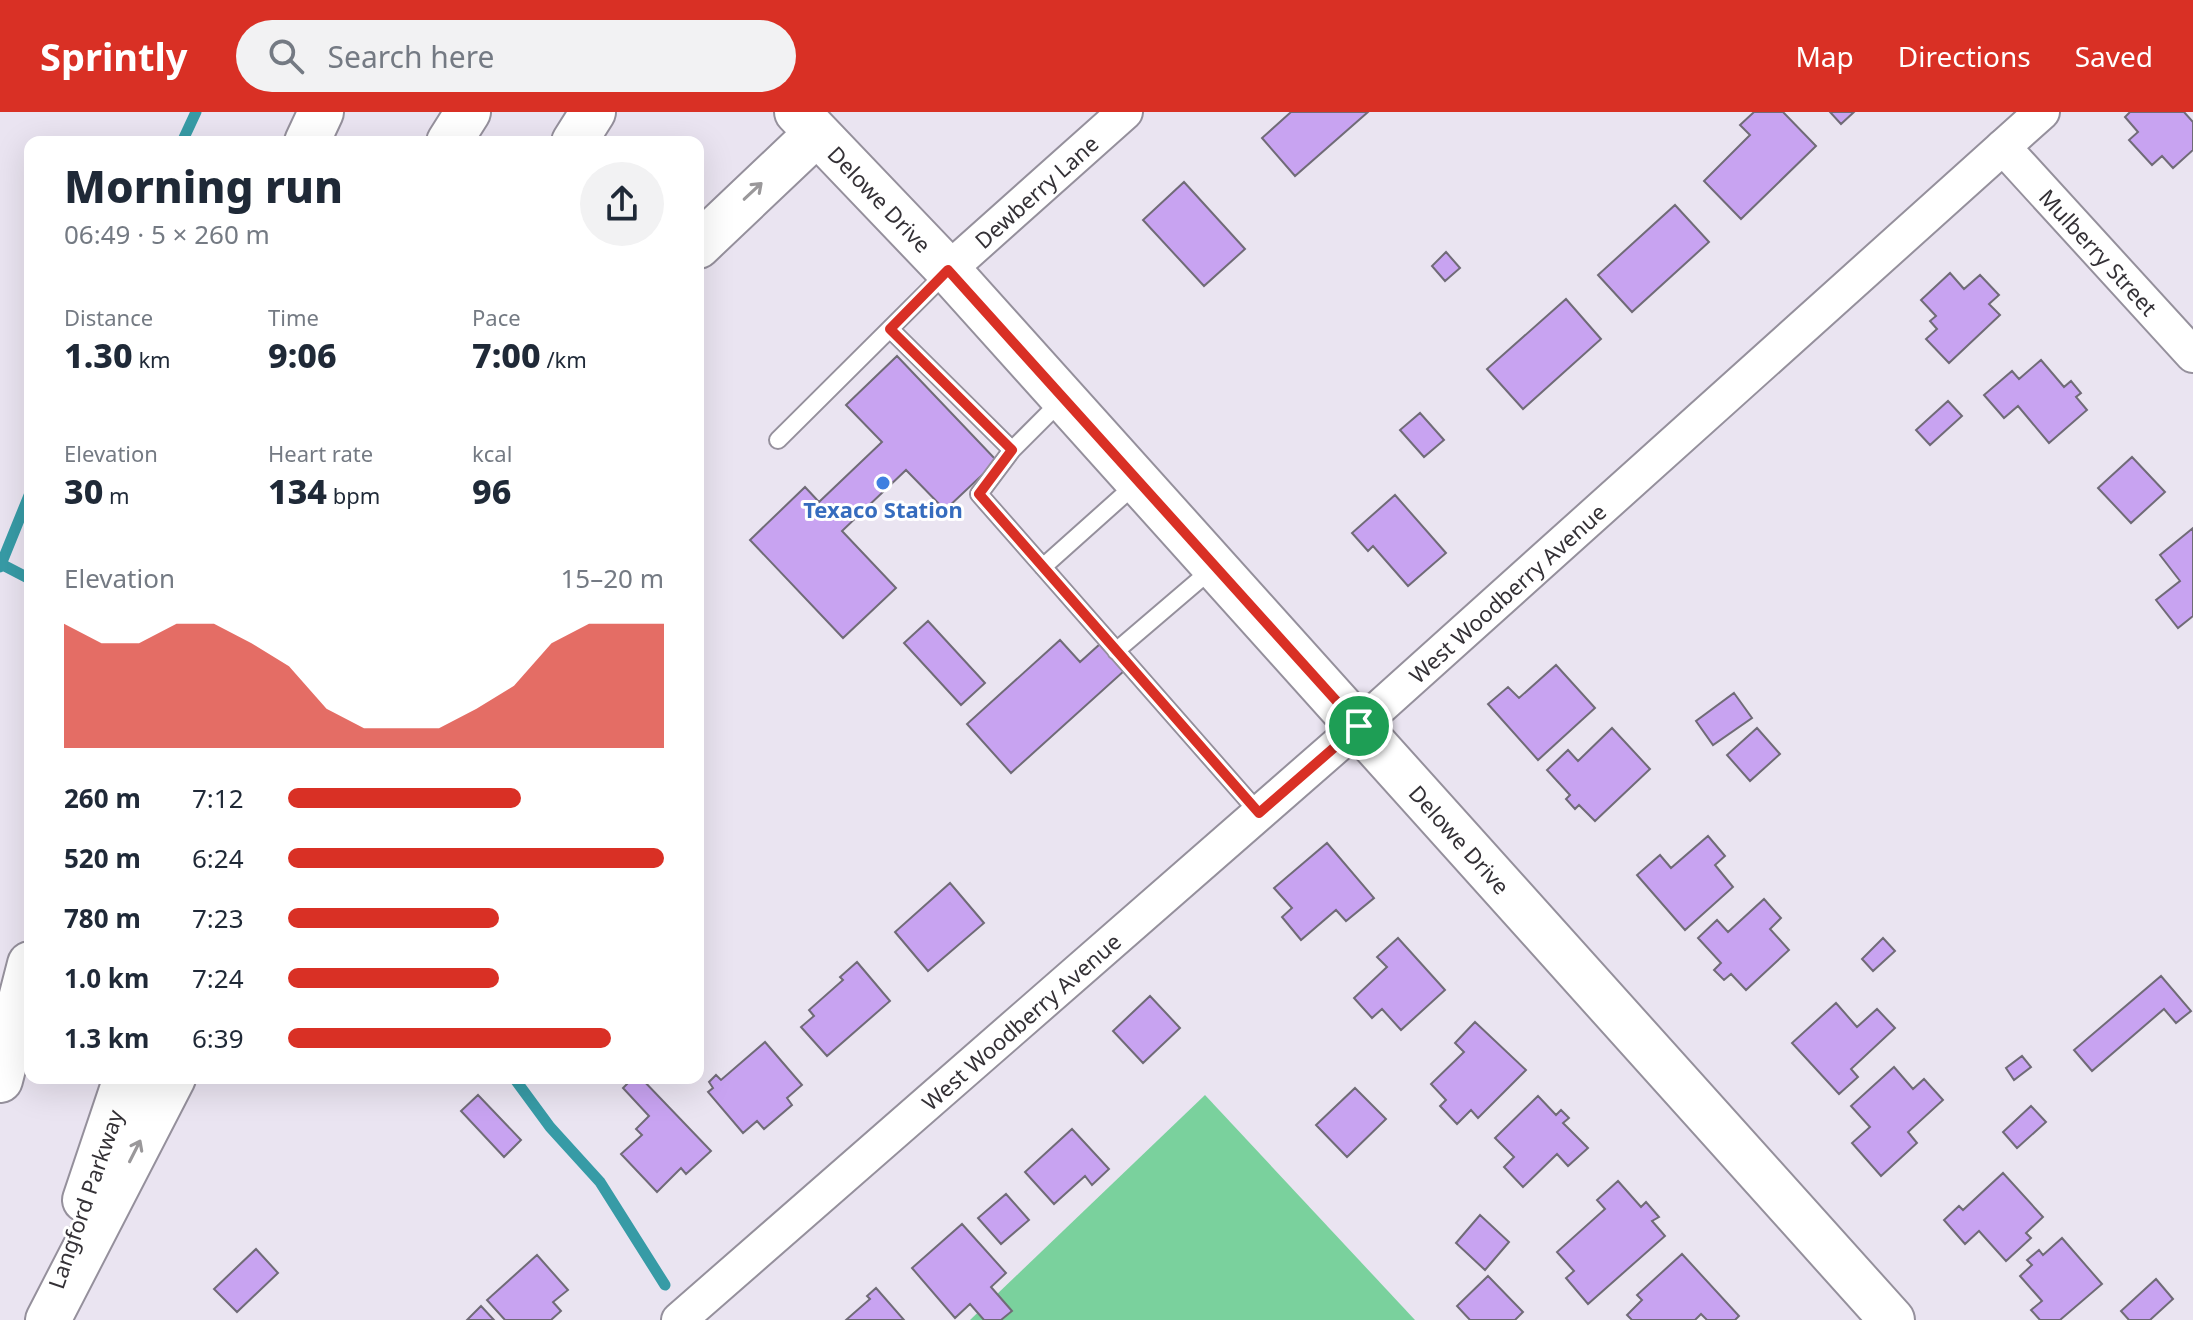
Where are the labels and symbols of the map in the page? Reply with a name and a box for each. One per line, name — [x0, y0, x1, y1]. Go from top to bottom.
street label: Dewberry Lane — [968, 128, 1104, 255]
street label: Delowe Drive — [822, 139, 938, 259]
one-way arrow — [743, 181, 763, 200]
street label: Mulberry Street — [2033, 182, 2164, 322]
marker: Texaco Station — [874, 474, 892, 492]
place label: Texaco Station — [803, 494, 963, 524]
street label: West Woodberry Avenue — [1402, 496, 1612, 689]
pin — [1325, 692, 1393, 760]
street label: Delowe Drive — [1403, 778, 1517, 900]
street label: West Woodberry Avenue — [915, 926, 1127, 1117]
street label: Langford Parkway — [40, 1105, 130, 1292]
one-way arrow — [128, 1140, 143, 1164]

